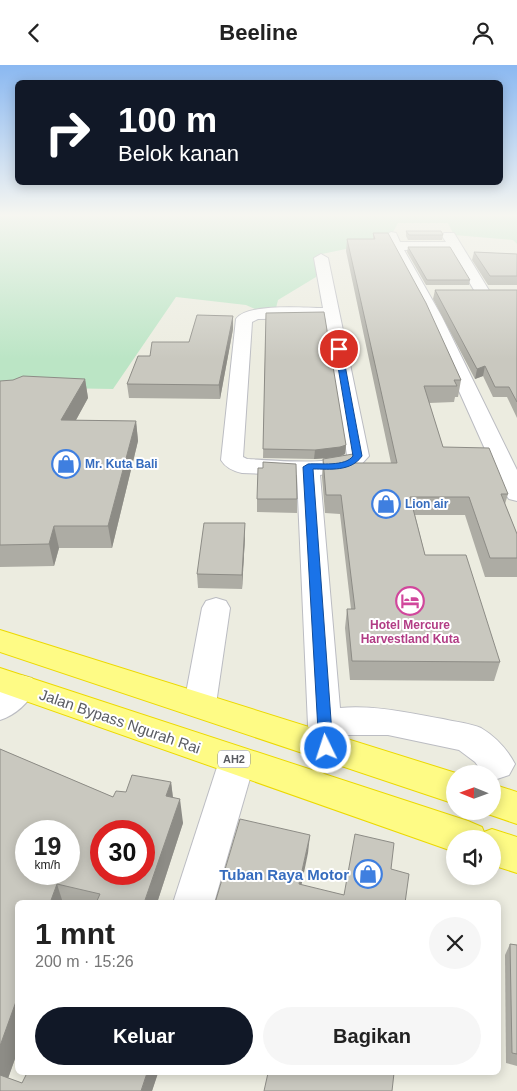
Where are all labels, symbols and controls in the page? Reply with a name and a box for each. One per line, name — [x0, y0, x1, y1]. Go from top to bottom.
icon: back — [20, 19, 48, 47]
icon: person — [469, 19, 497, 47]
text: Beeline — [219, 20, 298, 45]
icon: right — [35, 100, 100, 165]
text: 100 m — [118, 100, 217, 139]
text: Belok kanan — [118, 141, 239, 166]
pin — [318, 328, 360, 370]
icon: arrive — [325, 335, 353, 363]
shop icon: Mr. Kuta Bali — [51, 449, 81, 479]
place label: Mr. Kuta Bali — [85, 457, 158, 471]
shop icon: Lion air — [371, 489, 401, 519]
place label: Lion air — [405, 497, 449, 511]
hotel icon: Hotel Mercure Harvestland Kuta — [395, 586, 425, 616]
place label: Hotel Mercure Harvestland Kuta — [361, 618, 460, 646]
street label: Jalan Bypass Ngurah Rai — [37, 685, 203, 757]
position arrow — [299, 721, 351, 773]
road number: AH2 — [218, 751, 250, 767]
north arrow — [446, 765, 501, 820]
map controls — [446, 765, 501, 885]
speed limit sign: 30 — [90, 820, 155, 885]
button: sound — [446, 830, 501, 885]
text: 19 — [34, 832, 61, 860]
text: km/h — [34, 858, 61, 872]
shop icon: Tuban Raya Motor — [353, 859, 383, 889]
place label: Tuban Raya Motor — [219, 866, 349, 883]
text: 1 mnt — [35, 917, 115, 950]
button: close — [429, 917, 481, 969]
text: 200 m · 15:26 — [35, 953, 134, 970]
button: Keluar — [35, 1007, 253, 1065]
button: Bagikan — [263, 1007, 481, 1065]

